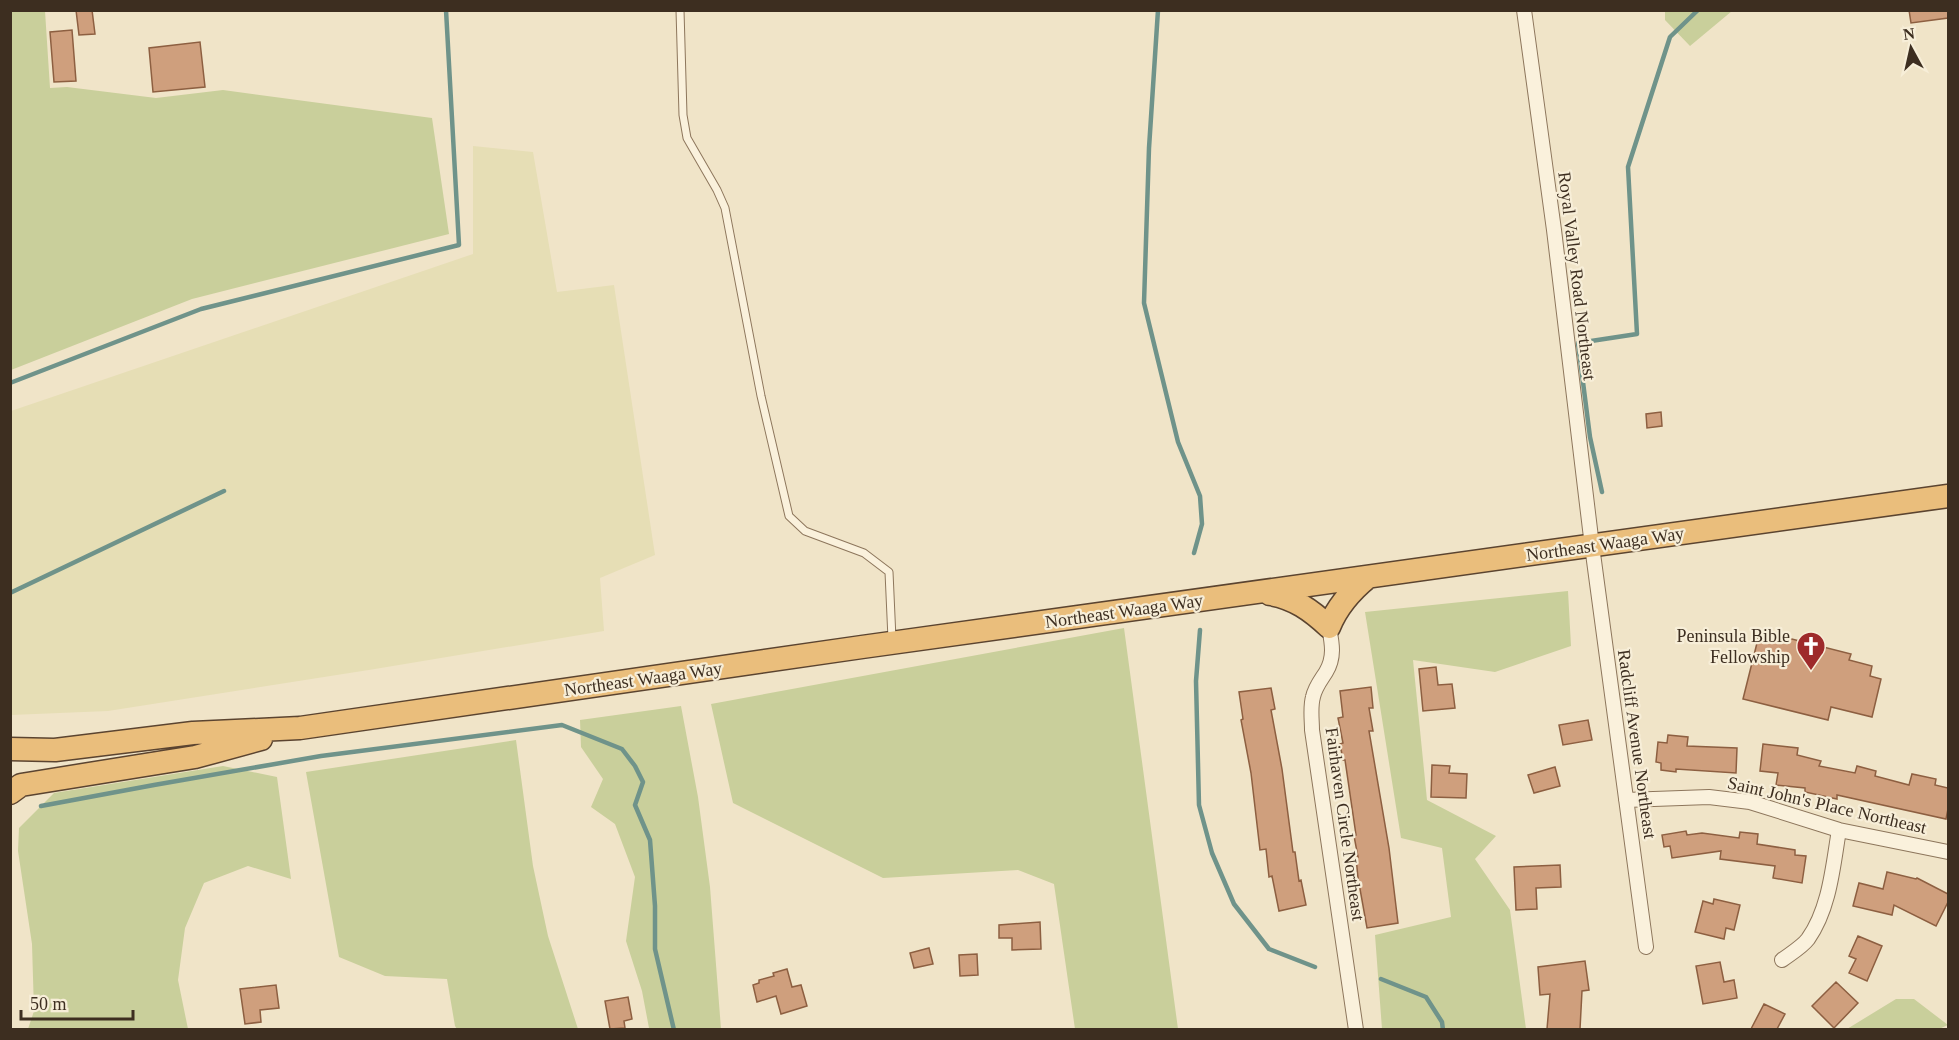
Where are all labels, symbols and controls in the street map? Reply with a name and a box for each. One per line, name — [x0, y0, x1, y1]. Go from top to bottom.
north arrow — [1881, 18, 1941, 78]
text: N — [1902, 24, 1916, 43]
street label: Royal Valley Road Northeast — [1554, 170, 1600, 382]
street label: Northeast Waaga Way — [1525, 523, 1685, 565]
street label: Northeast Waaga Way — [1044, 590, 1204, 632]
place label: Peninsula Bible Fellowship — [1677, 626, 1790, 667]
church icon: Peninsula Bible Fellowship — [1795, 630, 1827, 672]
street label: Radcliff Avenue Northeast — [1614, 648, 1660, 840]
street label: Northeast Waaga Way — [563, 658, 723, 700]
street label: Fairhaven Circle Northeast — [1322, 726, 1368, 922]
street label: Saint John's Place Northeast — [1726, 772, 1928, 838]
scale bar — [21, 983, 134, 1021]
text: 50 m — [30, 994, 67, 1014]

